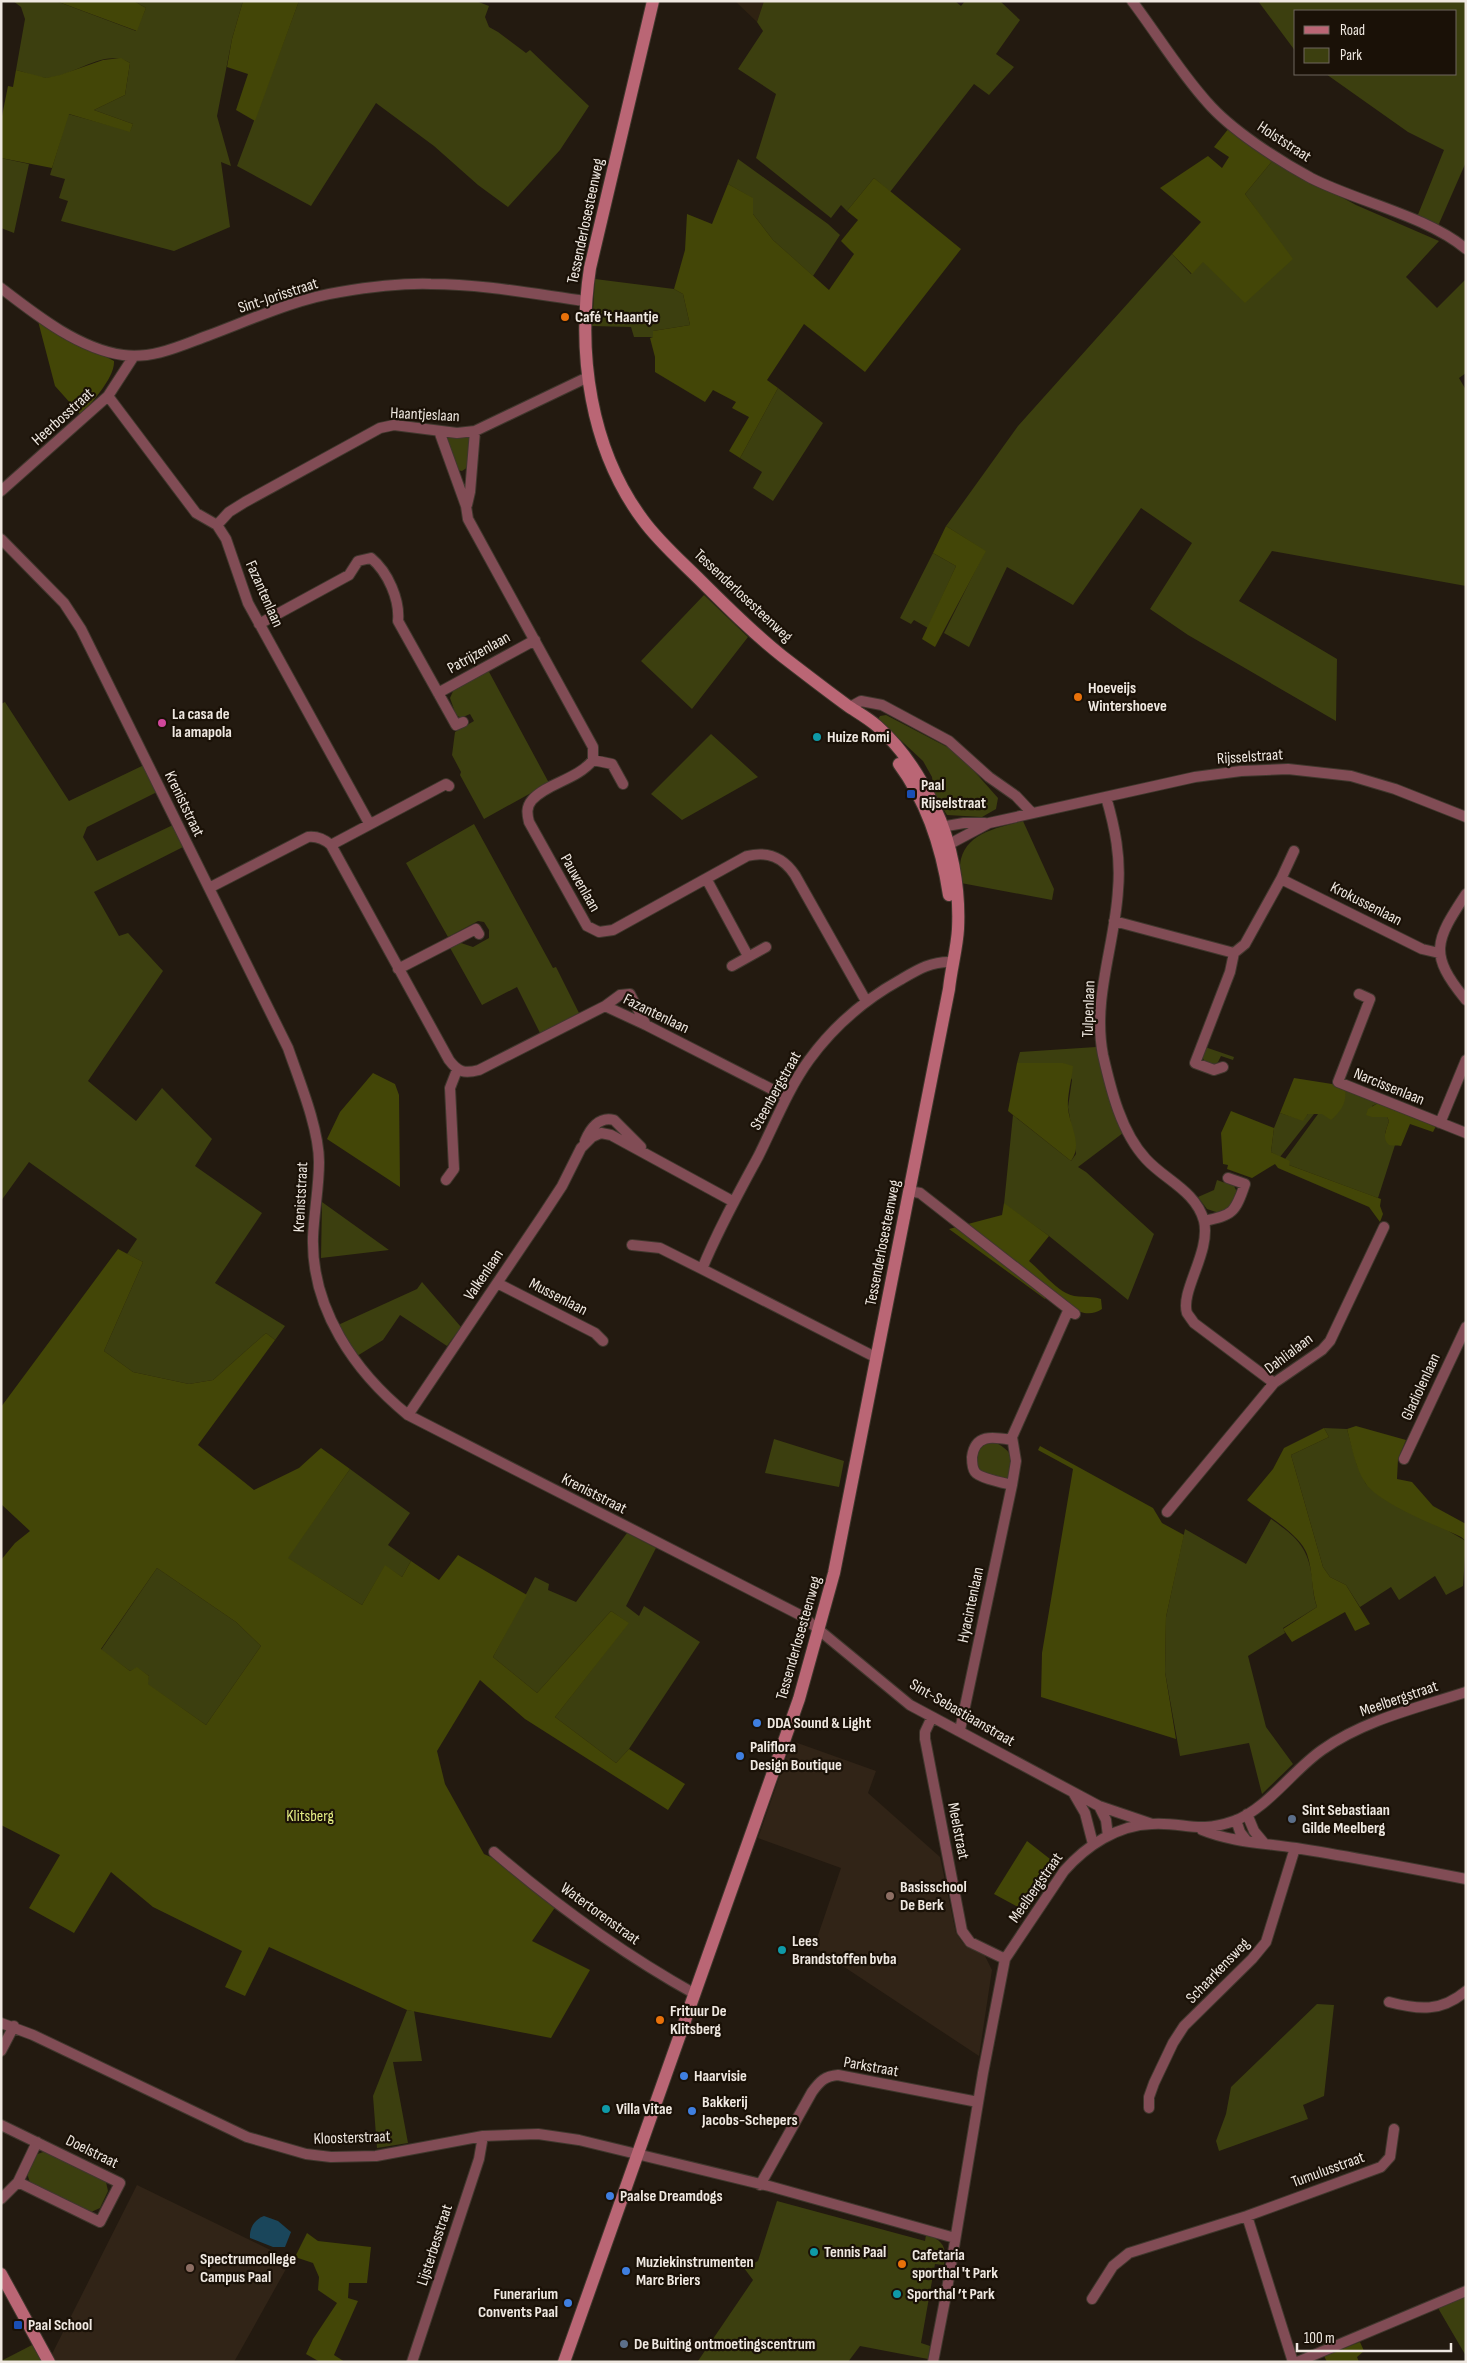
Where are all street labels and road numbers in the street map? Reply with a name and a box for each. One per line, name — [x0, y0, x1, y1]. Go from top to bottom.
street label: Holststraat — [1253, 118, 1315, 166]
street label: Tessenderlosesteenweg — [563, 156, 609, 286]
street label: Sint-Jorisstraat — [236, 274, 321, 318]
street label: Heerbosstraat — [28, 384, 98, 450]
street label: Haantjeslaan — [390, 404, 460, 426]
street label: Tessenderlosesteenweg — [690, 545, 796, 647]
street label: Fazantenlaan — [241, 558, 287, 630]
street label: Patrijzenlaan — [444, 628, 514, 678]
street label: Rijsselstraat — [1216, 745, 1284, 769]
street label: Kreniststraat — [160, 768, 208, 840]
street label: Pauwenlaan — [556, 851, 604, 915]
street label: Krokussenlaan — [1327, 878, 1405, 930]
street label: Tulpenlaan — [1079, 980, 1099, 1038]
street label: Fazantenlaan — [620, 990, 692, 1038]
street label: Steenbergstraat — [747, 1048, 805, 1134]
street label: Narcissenlaan — [1351, 1064, 1427, 1110]
street label: Kreniststraat — [290, 1161, 312, 1233]
street label: Tessenderlosesteenweg — [861, 1178, 905, 1308]
street label: Valkenlaan — [460, 1246, 508, 1304]
street label: Mussenlaan — [526, 1274, 590, 1320]
street label: Dahlialaan — [1261, 1330, 1317, 1378]
street label: Gladiolenlaan — [1397, 1350, 1445, 1424]
street label: Kreniststraat — [558, 1470, 630, 1519]
street label: Hyacintenlaan — [954, 1565, 988, 1645]
street label: Tessenderlosesteenweg — [772, 1574, 826, 1702]
street label: Sint-Sebastiaanstraat — [906, 1675, 1018, 1751]
street label: Meelbergstraat — [1358, 1677, 1441, 1721]
street label: Meelstraat — [943, 1801, 973, 1861]
street label: Meelbergstraat — [1005, 1849, 1067, 1927]
street label: Watertorenstraat — [557, 1879, 643, 1949]
street label: Schaarkensweg — [1182, 1934, 1254, 2008]
street label: Parkstraat — [842, 2053, 900, 2081]
street label: Kloosterstraat — [313, 2127, 391, 2149]
street label: Doelstraat — [63, 2131, 121, 2173]
street label: Tumulusstraat — [1289, 2148, 1367, 2192]
street label: Lijsterbesstraat — [413, 2202, 457, 2288]

